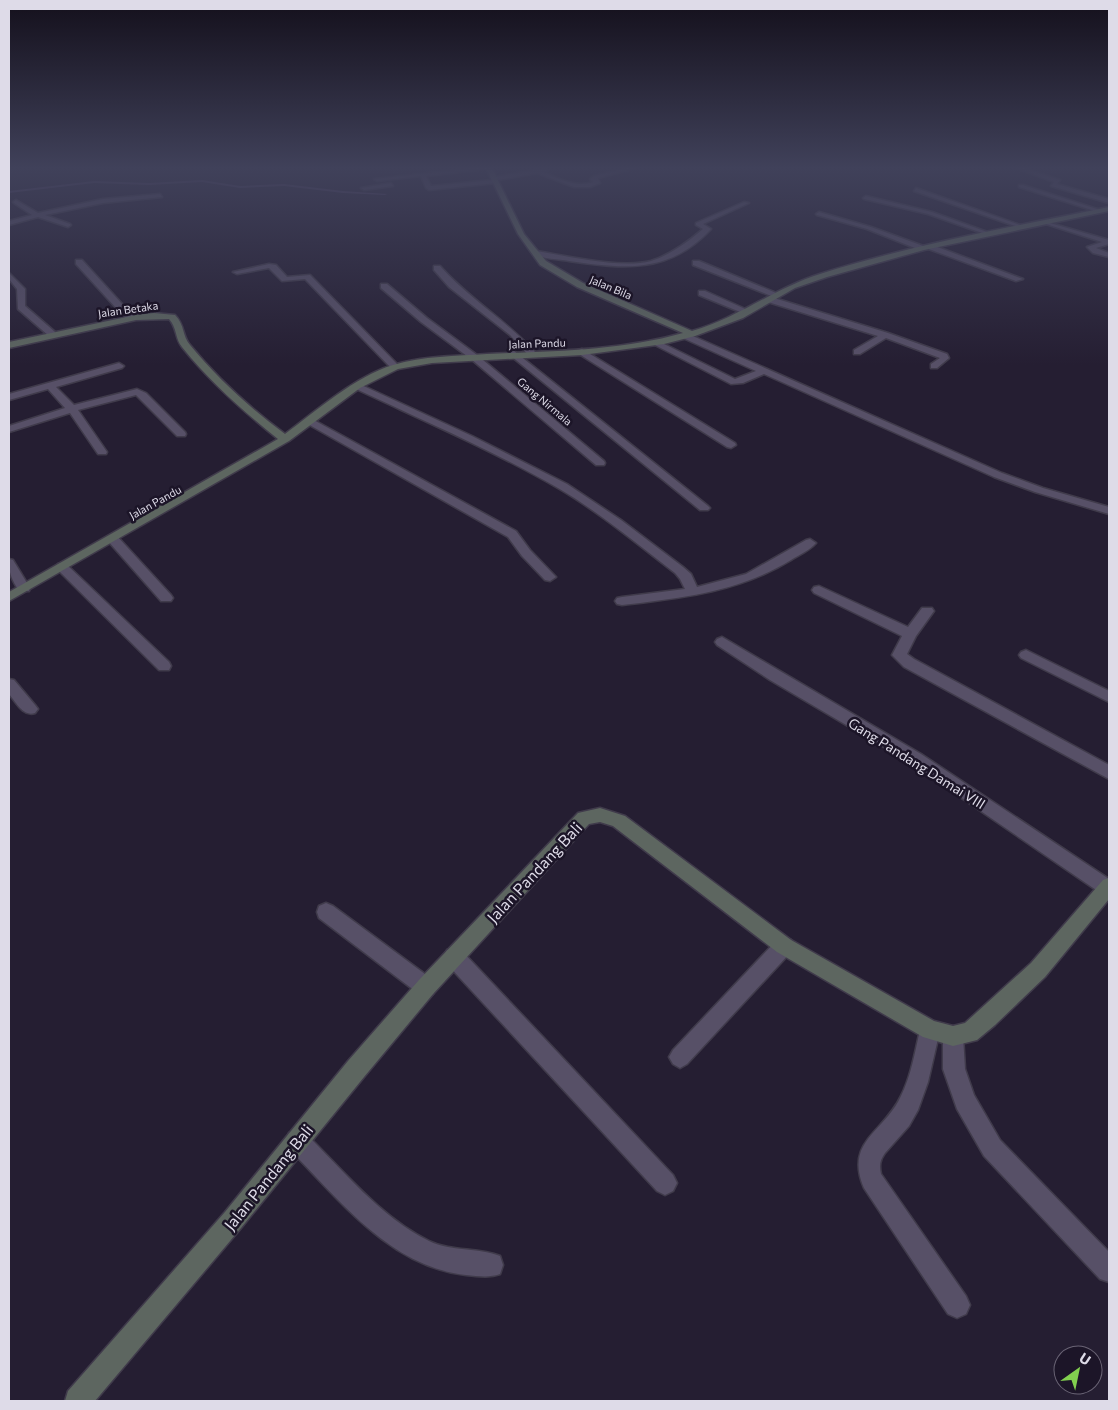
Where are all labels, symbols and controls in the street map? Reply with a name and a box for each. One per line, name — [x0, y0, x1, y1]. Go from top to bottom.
street label: Jalan Bila — [588, 272, 634, 303]
street label: Jalan Betaka — [97, 298, 159, 321]
street label: Jalan Pandu — [508, 336, 566, 351]
street label: Gang Nirmala — [515, 374, 575, 428]
street label: Jalan Pandu — [127, 482, 184, 522]
street label: Gang Pandang Damai VIII — [845, 714, 989, 812]
street label: Jalan Pandang Bali — [482, 818, 586, 926]
street label: Jalan Pandang Bali — [220, 1120, 316, 1234]
north arrow — [1053, 1345, 1103, 1395]
text: U — [1076, 1349, 1094, 1369]

